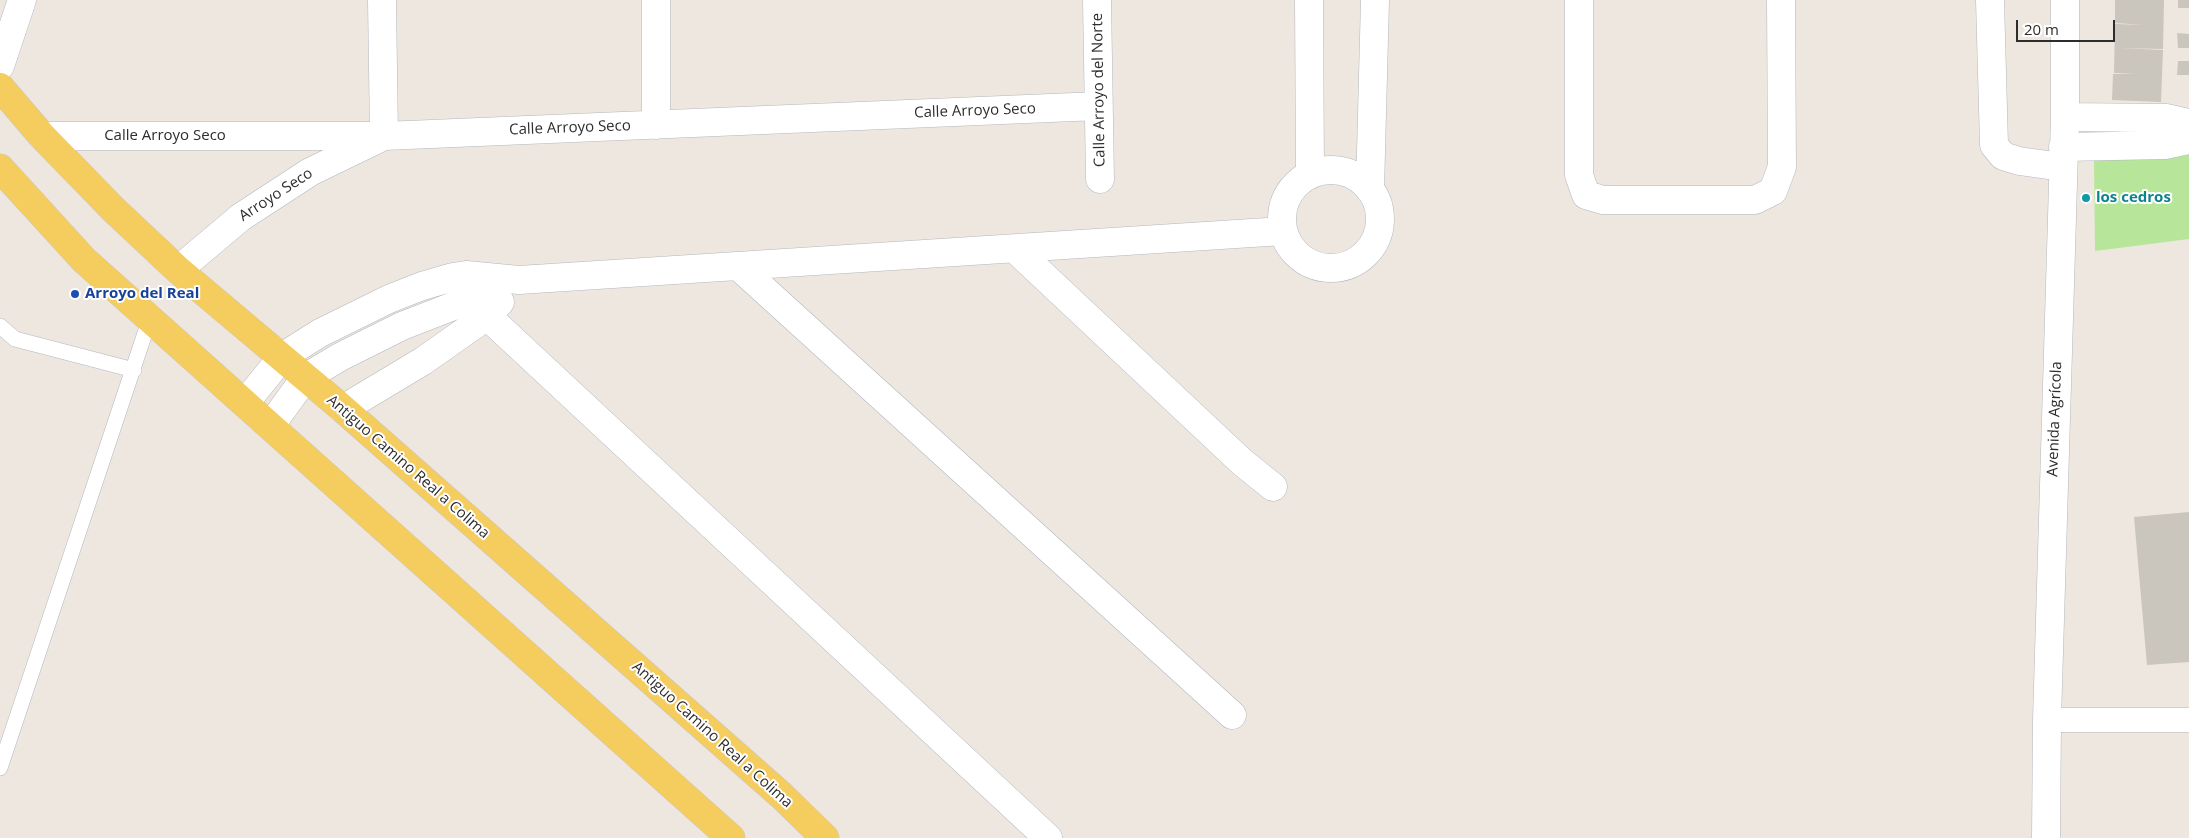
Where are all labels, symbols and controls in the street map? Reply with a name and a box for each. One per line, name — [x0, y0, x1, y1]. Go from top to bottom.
scale bar — [2019, 10, 2118, 42]
street label: Calle Arroyo del Norte — [1089, 13, 1109, 167]
text: 20 m — [2024, 19, 2059, 39]
street label: Calle Arroyo Seco — [914, 100, 1036, 122]
street label: Calle Arroyo Seco — [509, 117, 631, 139]
street label: Calle Arroyo Seco — [104, 127, 226, 145]
street label: Arroyo Seco — [236, 165, 316, 225]
place label: los cedros — [2096, 189, 2171, 207]
marker: los cedros — [2080, 192, 2092, 204]
place label: Arroyo del Real — [85, 285, 199, 303]
marker: Arroyo del Real — [69, 288, 81, 300]
street label: Avenida Agrícola — [2044, 361, 2066, 477]
street label: Antiguo Camino Real a Colima — [323, 391, 493, 543]
street label: Antiguo Camino Real a Colima — [628, 658, 796, 812]

